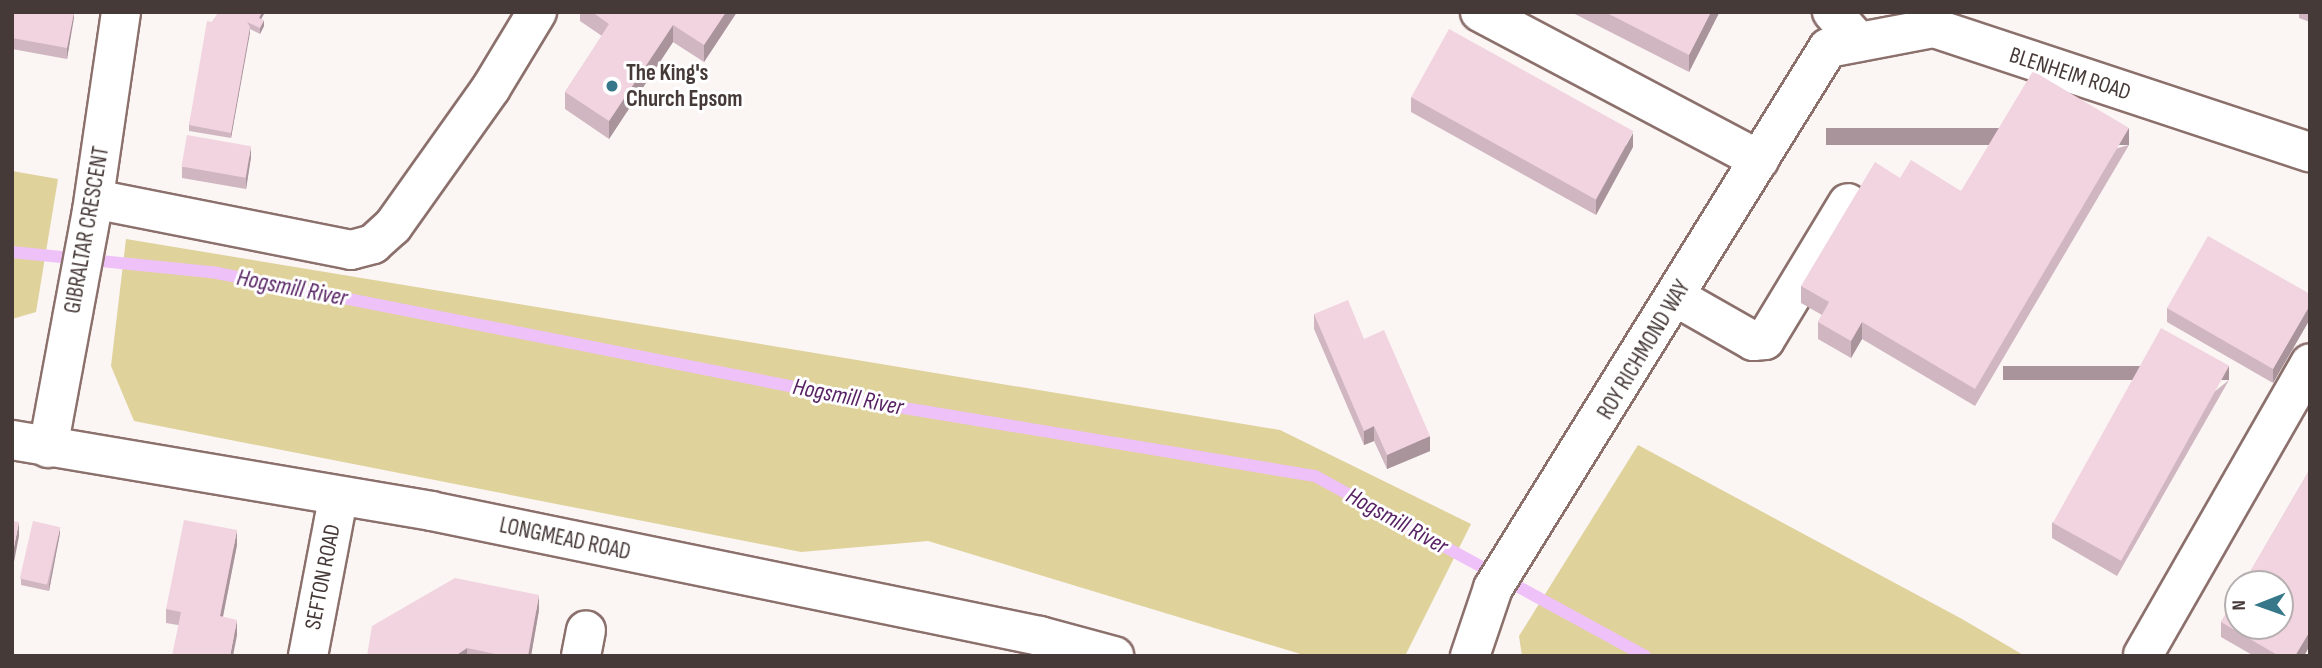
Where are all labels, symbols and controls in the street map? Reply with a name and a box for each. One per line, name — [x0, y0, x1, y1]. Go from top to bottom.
street label: BLENHEIM ROAD — [2006, 41, 2134, 107]
place label: The King's Church Epsom — [626, 59, 743, 113]
marker: The King's Church Epsom — [604, 78, 620, 94]
street label: GIBRALTAR CRESCENT — [59, 144, 115, 316]
water label: Hogsmill River — [234, 263, 350, 313]
street label: ROY RICHMOND WAY — [1592, 275, 1696, 425]
water label: Hogsmill River — [790, 372, 906, 422]
water label: Hogsmill River — [1341, 481, 1453, 561]
street label: LONGMEAD ROAD — [497, 512, 633, 566]
street label: SEFTON ROAD — [299, 522, 347, 632]
north arrow — [2224, 570, 2294, 640]
text: N — [2228, 600, 2251, 611]

